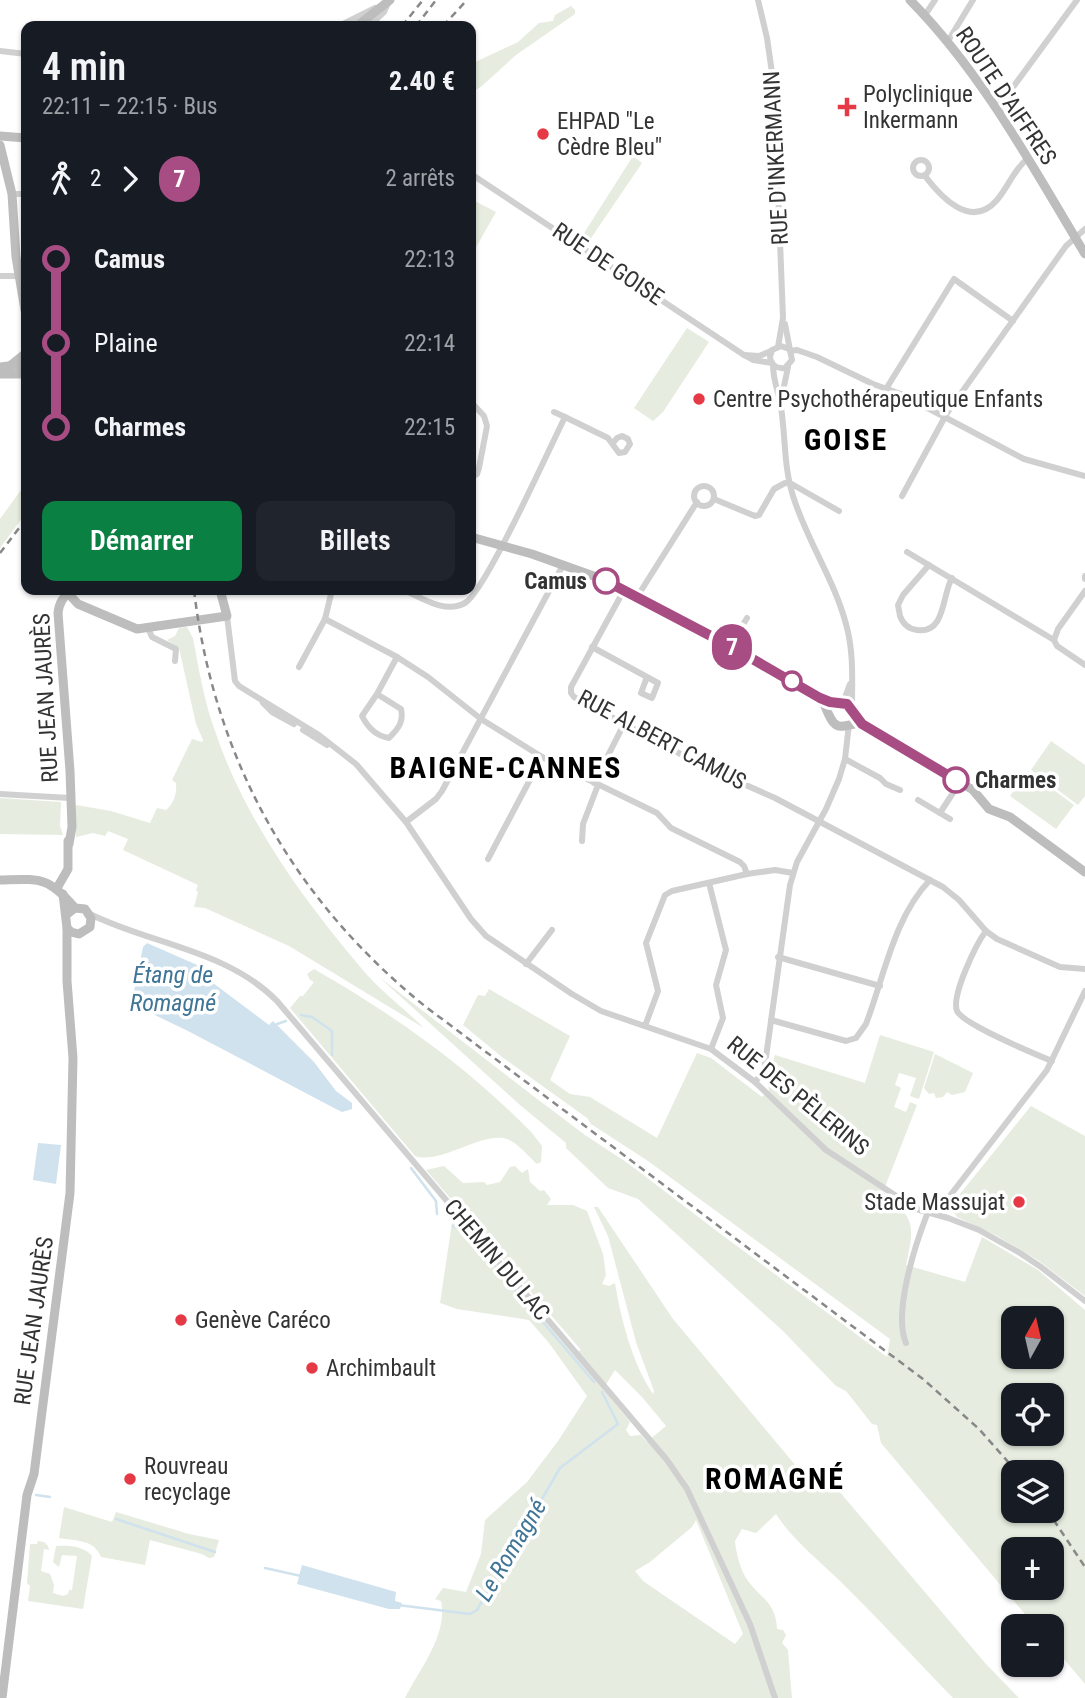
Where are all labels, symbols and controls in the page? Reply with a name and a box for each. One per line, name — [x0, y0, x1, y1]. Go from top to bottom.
street label: ROUTE D'AIFFRES — [950, 22, 1062, 170]
text: 4 min — [42, 45, 126, 89]
text: 2.40 € — [389, 66, 455, 96]
street label: RUE D'INKERMANN — [758, 70, 794, 246]
place label: Polyclinique Inkermann — [863, 81, 973, 134]
text: 22:11 – 22:15 · Bus — [42, 93, 218, 120]
marker: Polyclinique Inkermann — [837, 97, 857, 117]
place label: EHPAD "Le Cèdre Bleu" — [557, 108, 662, 161]
marker: EHPAD "Le Cèdre Bleu" — [535, 126, 551, 142]
icon: walk — [42, 160, 80, 198]
icon: forward — [111, 160, 149, 198]
text: 2 — [90, 165, 101, 192]
text: 7 — [173, 165, 186, 193]
text: 2 arrêts — [385, 165, 455, 192]
street label: RUE DE GOISE — [547, 217, 669, 311]
text: Camus — [94, 244, 165, 274]
text: 22:13 — [404, 246, 455, 273]
text: Plaine — [94, 328, 158, 358]
text: 22:14 — [404, 330, 455, 357]
place label: Centre Psychothérapeutique Enfants — [713, 386, 1043, 413]
marker: Centre Psychothérapeutique Enfants — [691, 391, 707, 407]
text: Charmes — [94, 412, 186, 442]
text: 22:15 — [404, 414, 455, 441]
district label: GOISE — [804, 422, 888, 457]
button: Démarrer — [42, 501, 242, 581]
button: Billets — [256, 501, 455, 581]
place label: Camus — [524, 568, 587, 595]
marker: Camus — [593, 568, 619, 594]
street label: RUE JEAN JAURÈS — [27, 613, 64, 783]
line badge: 7 — [709, 624, 755, 670]
text: 7 — [726, 633, 738, 661]
unlabelled marker — [782, 671, 802, 691]
street label: RUE ALBERT CAMUS — [573, 684, 751, 796]
district label: BAIGNE-CANNES — [390, 750, 622, 785]
marker: Charmes — [943, 767, 969, 793]
place label: Charmes — [975, 767, 1056, 794]
water label: Étang de Romagné — [130, 961, 216, 1017]
street label: RUE DES PÈLERINS — [722, 1030, 875, 1161]
place label: Stade Massujat — [864, 1189, 1005, 1216]
street label: CHEMIN DU LAC — [438, 1194, 556, 1326]
marker: Stade Massujat — [1011, 1194, 1027, 1210]
street label: RUE JEAN JAURÈS — [8, 1235, 59, 1407]
north arrow — [1001, 1306, 1064, 1368]
map controls — [1001, 1306, 1064, 1677]
place label: Genève Caréco — [195, 1307, 331, 1334]
marker: Genève Caréco — [173, 1312, 189, 1328]
place label: Archimbault — [326, 1355, 436, 1382]
marker: Archimbault — [304, 1360, 320, 1376]
button: locate — [1001, 1383, 1064, 1446]
place label: Rouvreau recyclage — [144, 1453, 231, 1506]
button: layers — [1001, 1460, 1064, 1523]
district label: ROMAGNÉ — [705, 1461, 845, 1496]
marker: Rouvreau recyclage — [122, 1471, 138, 1487]
water label: Le Romagné — [470, 1494, 552, 1606]
button: + — [1001, 1537, 1064, 1600]
button: − — [1001, 1614, 1064, 1677]

